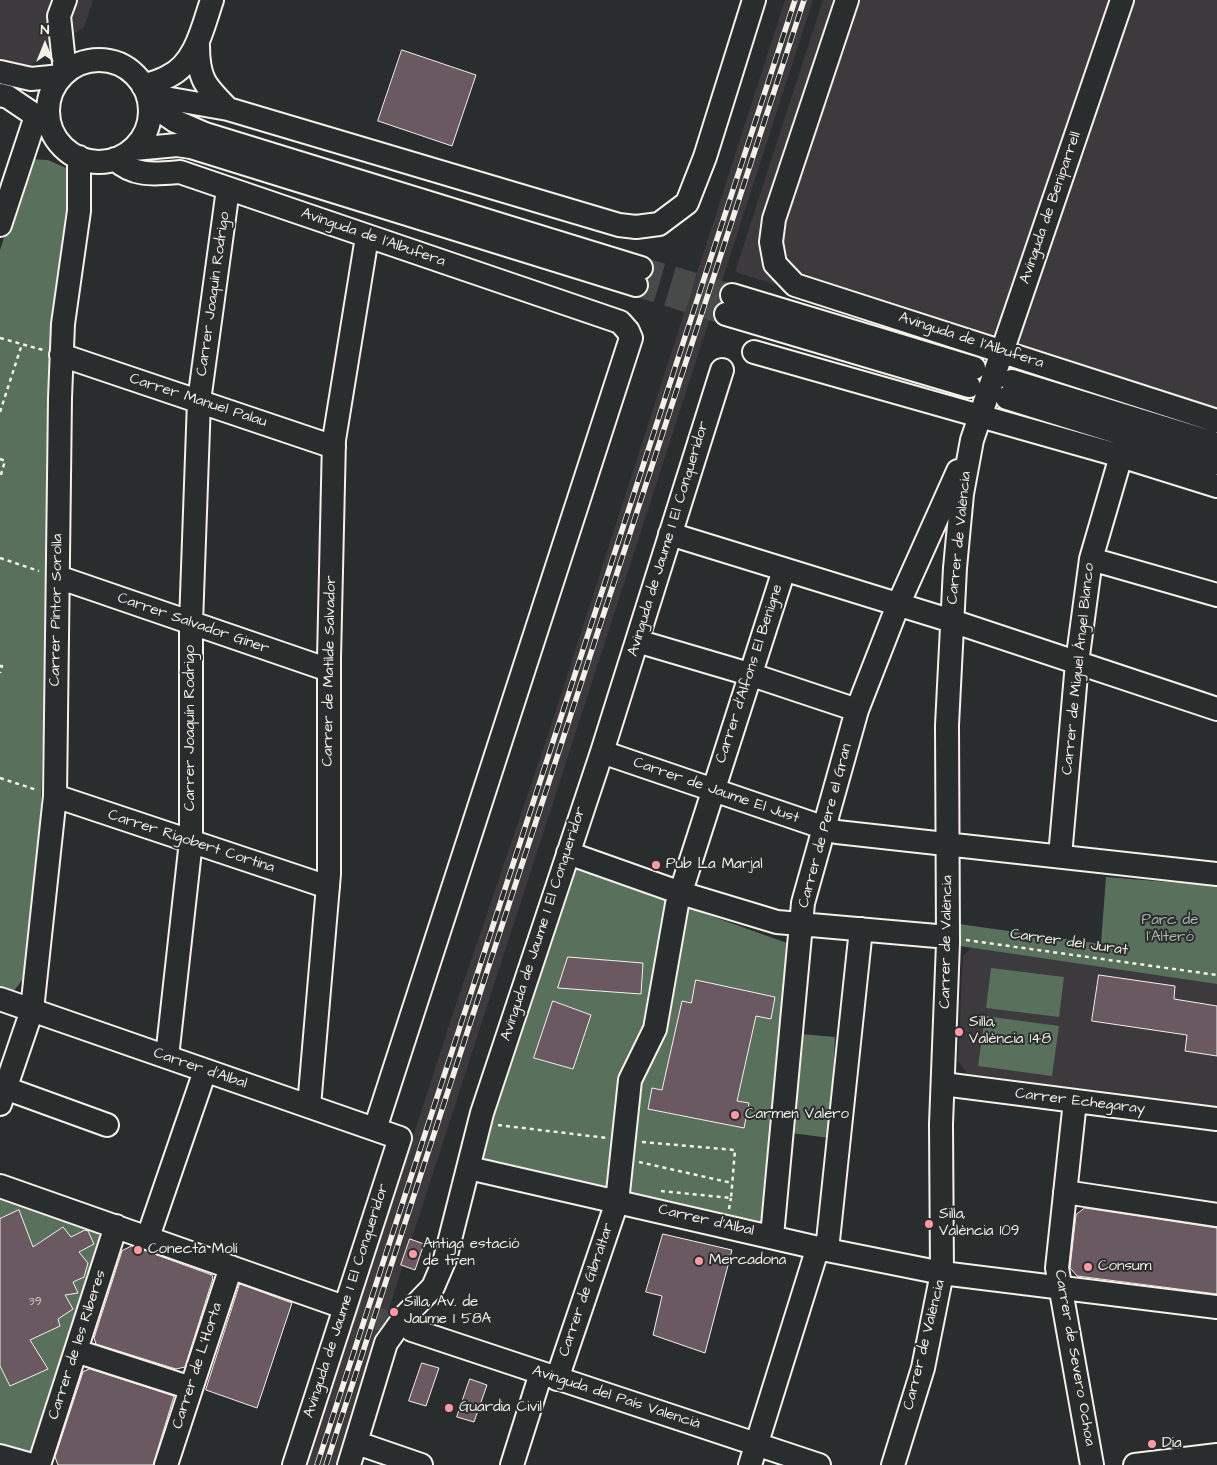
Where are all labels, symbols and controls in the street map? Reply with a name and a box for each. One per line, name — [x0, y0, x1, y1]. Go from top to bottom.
north arrow — [20, 20, 70, 70]
text: N — [41, 20, 49, 40]
street label: Avinguda de Beniparrell — [1017, 130, 1085, 286]
street label: Avinguda de l'Albufera — [299, 205, 447, 271]
street label: Carrer Joaquín Rodrigo — [194, 211, 234, 377]
street label: Avinguda de l'Albufera — [896, 309, 1046, 373]
street label: Carrer Manuel Palau — [127, 370, 269, 432]
street label: Avinguda de Jaume I El Conqueridor — [625, 419, 713, 659]
street label: Carrer de València — [944, 471, 976, 605]
street label: Carrer Pintor Sorolla — [47, 534, 67, 686]
street label: Carrer de Miguel Ángel Blanco — [1059, 562, 1099, 776]
street label: Carrer de Matilde Salvador — [319, 575, 341, 767]
street label: Carrer d'Alfons El Benigne — [713, 582, 787, 766]
street label: Carrer Salvador Giner — [115, 590, 271, 658]
street label: Carrer Joaquín Rodrigo — [182, 645, 200, 811]
street label: Carrer de Pere el Gran — [795, 742, 857, 910]
street label: Carrer de Jaume El Just — [631, 754, 801, 828]
street label: Avinguda de Jaume I El Conqueridor — [498, 805, 590, 1043]
street label: Carrer Rigobert Cortina — [105, 807, 277, 877]
place label: Pub La Marjal — [666, 856, 763, 874]
marker: Pub La Marjal — [650, 859, 662, 871]
street label: Carrer de València — [937, 875, 957, 1009]
park label: Parc de l'Alteró — [1142, 912, 1198, 947]
street label: Carrer del Jurat — [1009, 926, 1129, 960]
place label: Silla, València 148 — [969, 1014, 1051, 1049]
marker: Silla, València 148 — [953, 1026, 965, 1038]
street label: Carrer d'Albal — [151, 1045, 249, 1093]
street label: Carrer Echegaray — [1014, 1085, 1146, 1119]
place label: Carmen Valero — [745, 1106, 849, 1124]
marker: Carmen Valero — [729, 1109, 741, 1121]
street label: Avinguda de Jaume I El Conqueridor — [301, 1182, 393, 1420]
street label: Carrer d'Albal — [656, 1201, 756, 1241]
place label: Silla, València 109 — [939, 1206, 1019, 1241]
marker: Silla, València 109 — [923, 1218, 935, 1230]
street label: Carrer de Gibraltar — [556, 1221, 618, 1359]
place label: Antiga estació de tren — [423, 1236, 519, 1271]
place label: Conecta Molí — [148, 1241, 237, 1259]
marker: Conecta Molí — [132, 1244, 144, 1256]
marker: Antiga estació de tren — [407, 1248, 419, 1260]
place label: Mercadona — [709, 1252, 786, 1270]
marker: Mercadona — [693, 1255, 705, 1267]
place label: Consum — [1098, 1258, 1151, 1276]
marker: Consum — [1082, 1261, 1094, 1273]
street label: Carrer de les Riberes — [45, 1268, 111, 1422]
street label: Carrer de Severo Ochoa — [1050, 1269, 1098, 1447]
street label: Carrer de València — [900, 1278, 950, 1412]
place label: Silla, Av. de Jaume I 58A — [404, 1294, 491, 1329]
house number: 39 — [29, 1295, 41, 1309]
street label: Carrer de L'Horta — [169, 1301, 227, 1431]
marker: Silla, Av. de Jaume I 58A — [388, 1306, 400, 1318]
street label: Avinguda del País Valencià — [530, 1362, 702, 1434]
place label: Guardia Civil — [459, 1399, 542, 1417]
marker: Guardia Civil — [443, 1402, 455, 1414]
place label: Dia — [1162, 1435, 1182, 1453]
marker: Dia — [1146, 1438, 1158, 1450]

